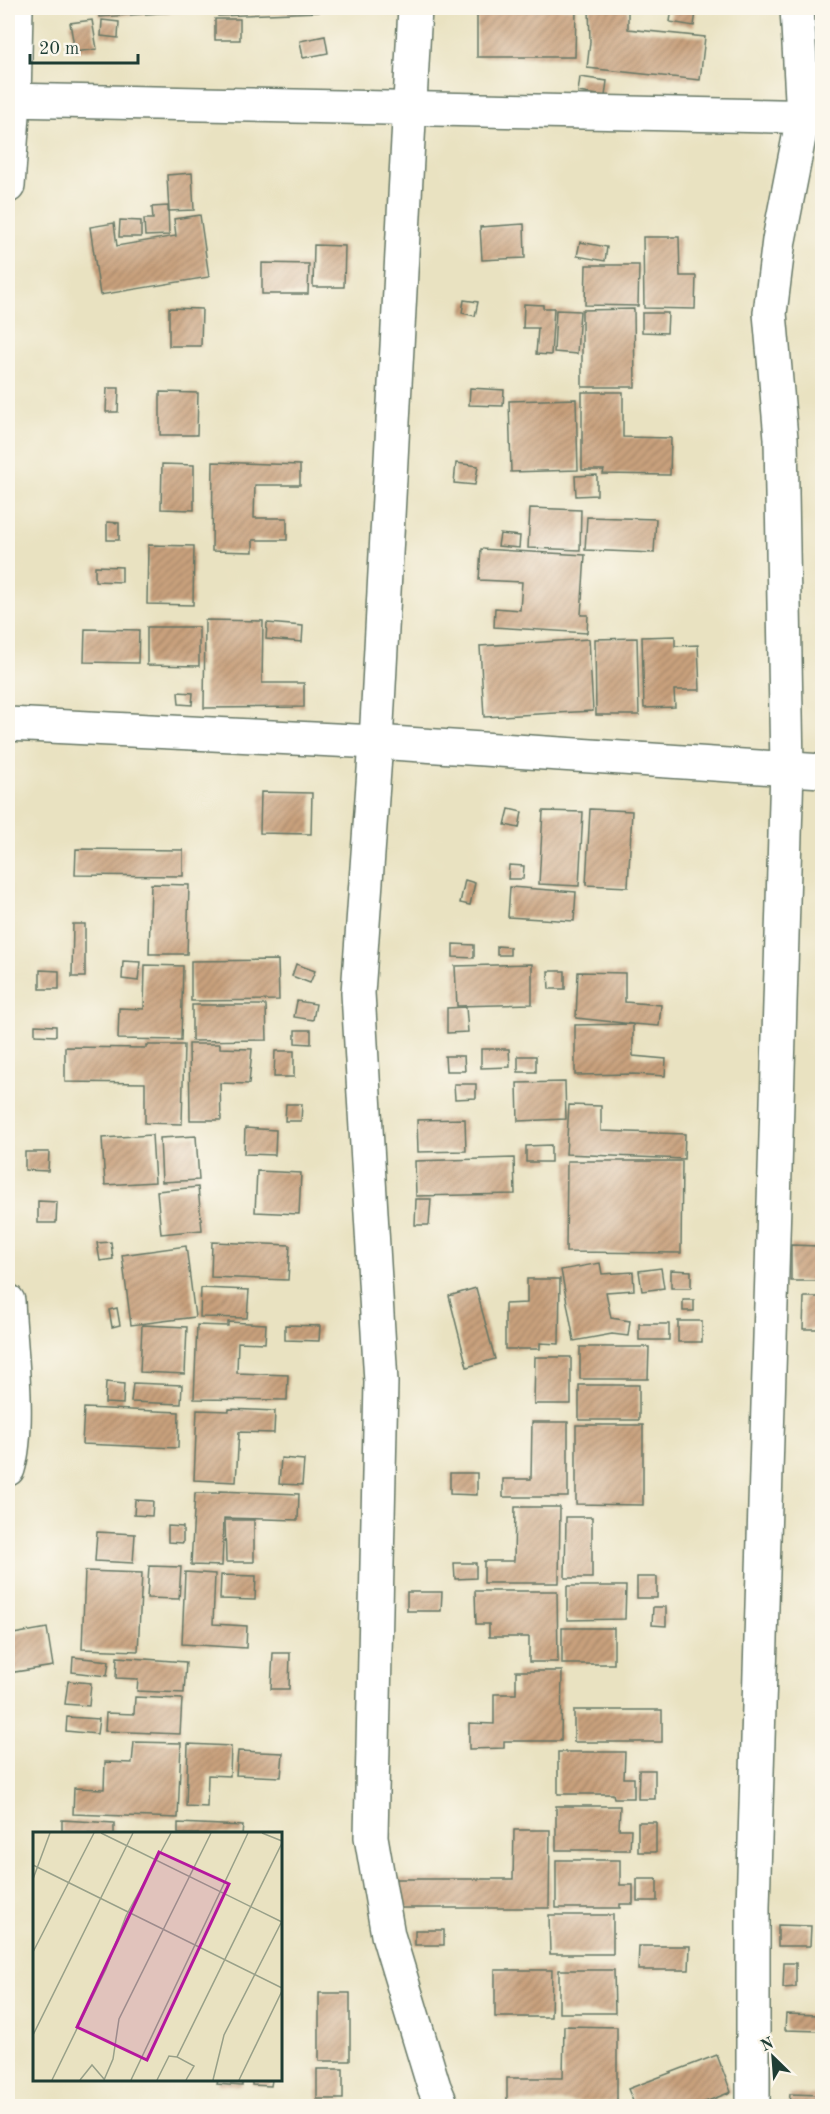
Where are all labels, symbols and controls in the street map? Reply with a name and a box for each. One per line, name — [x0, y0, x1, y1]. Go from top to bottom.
scale bar — [30, 27, 138, 65]
text: 20 m — [39, 40, 79, 58]
inset map — [33, 1832, 282, 2081]
north arrow — [743, 2027, 803, 2087]
text: N — [759, 2035, 777, 2055]

